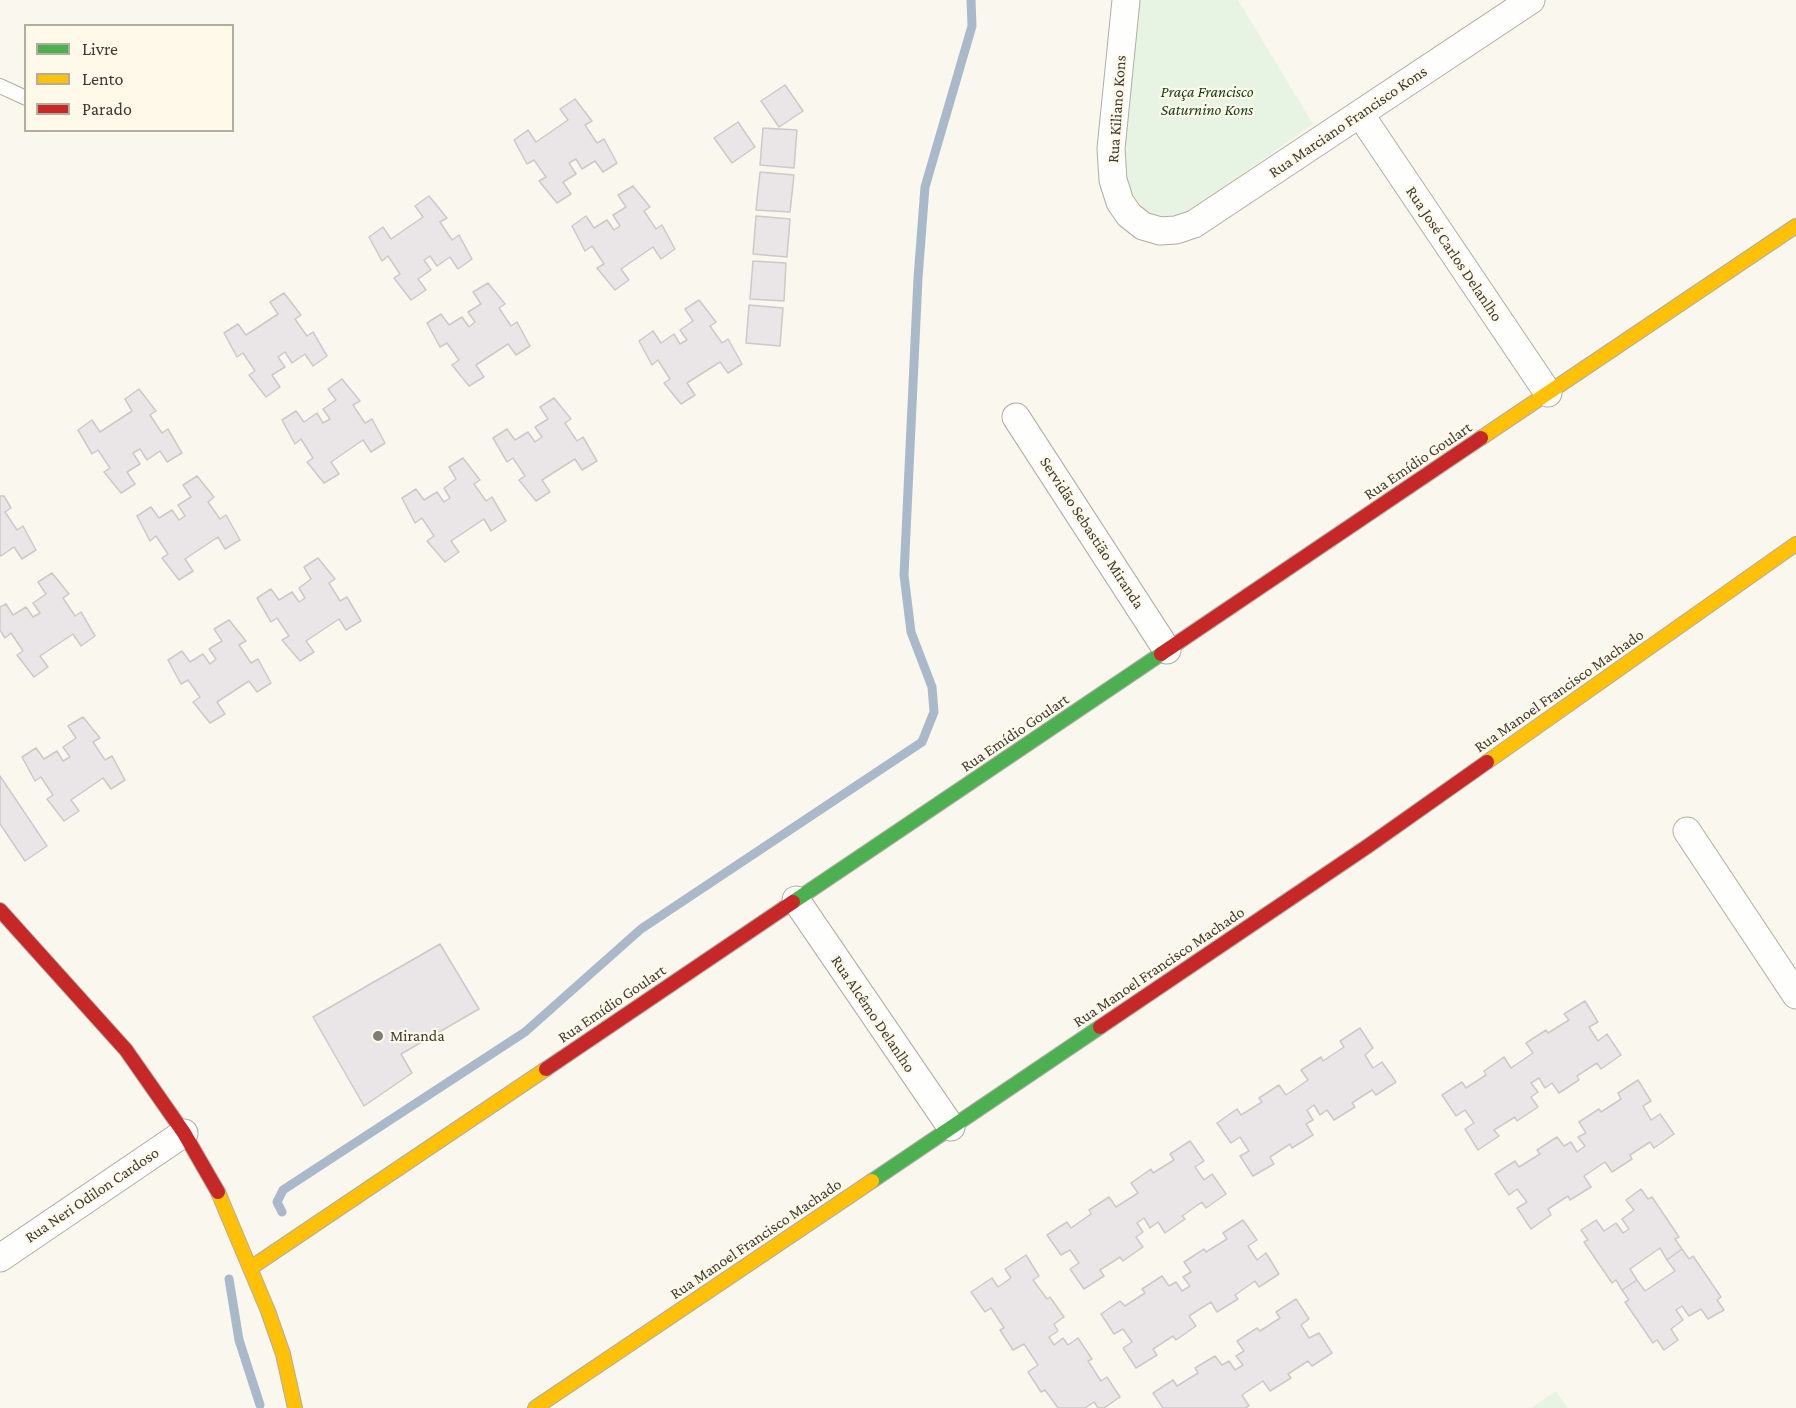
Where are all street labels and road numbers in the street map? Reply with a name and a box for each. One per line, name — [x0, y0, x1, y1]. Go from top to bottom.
street label: Rua Kiliano Kons — [1104, 54, 1130, 164]
street label: Rua Marciano Francisco Kons — [1265, 62, 1431, 182]
street label: Rua José Carlos Delanlho — [1402, 183, 1506, 325]
street label: Rua Emídio Goulart — [1360, 418, 1476, 504]
street label: Servidão Sebastião Miranda — [1036, 453, 1148, 613]
street label: Rua Manoel Francisco Machado — [1471, 625, 1647, 757]
street label: Rua Emídio Goulart — [957, 690, 1073, 776]
street label: Rua Manoel Francisco Machado — [1070, 902, 1248, 1032]
street label: Rua Alcêmo Delanlho — [827, 952, 919, 1076]
street label: Rua Emídio Goulart — [554, 961, 670, 1047]
street label: Rua Neri Odilon Cardoso — [21, 1143, 163, 1247]
street label: Rua Manoel Francisco Machado — [667, 1174, 845, 1304]

